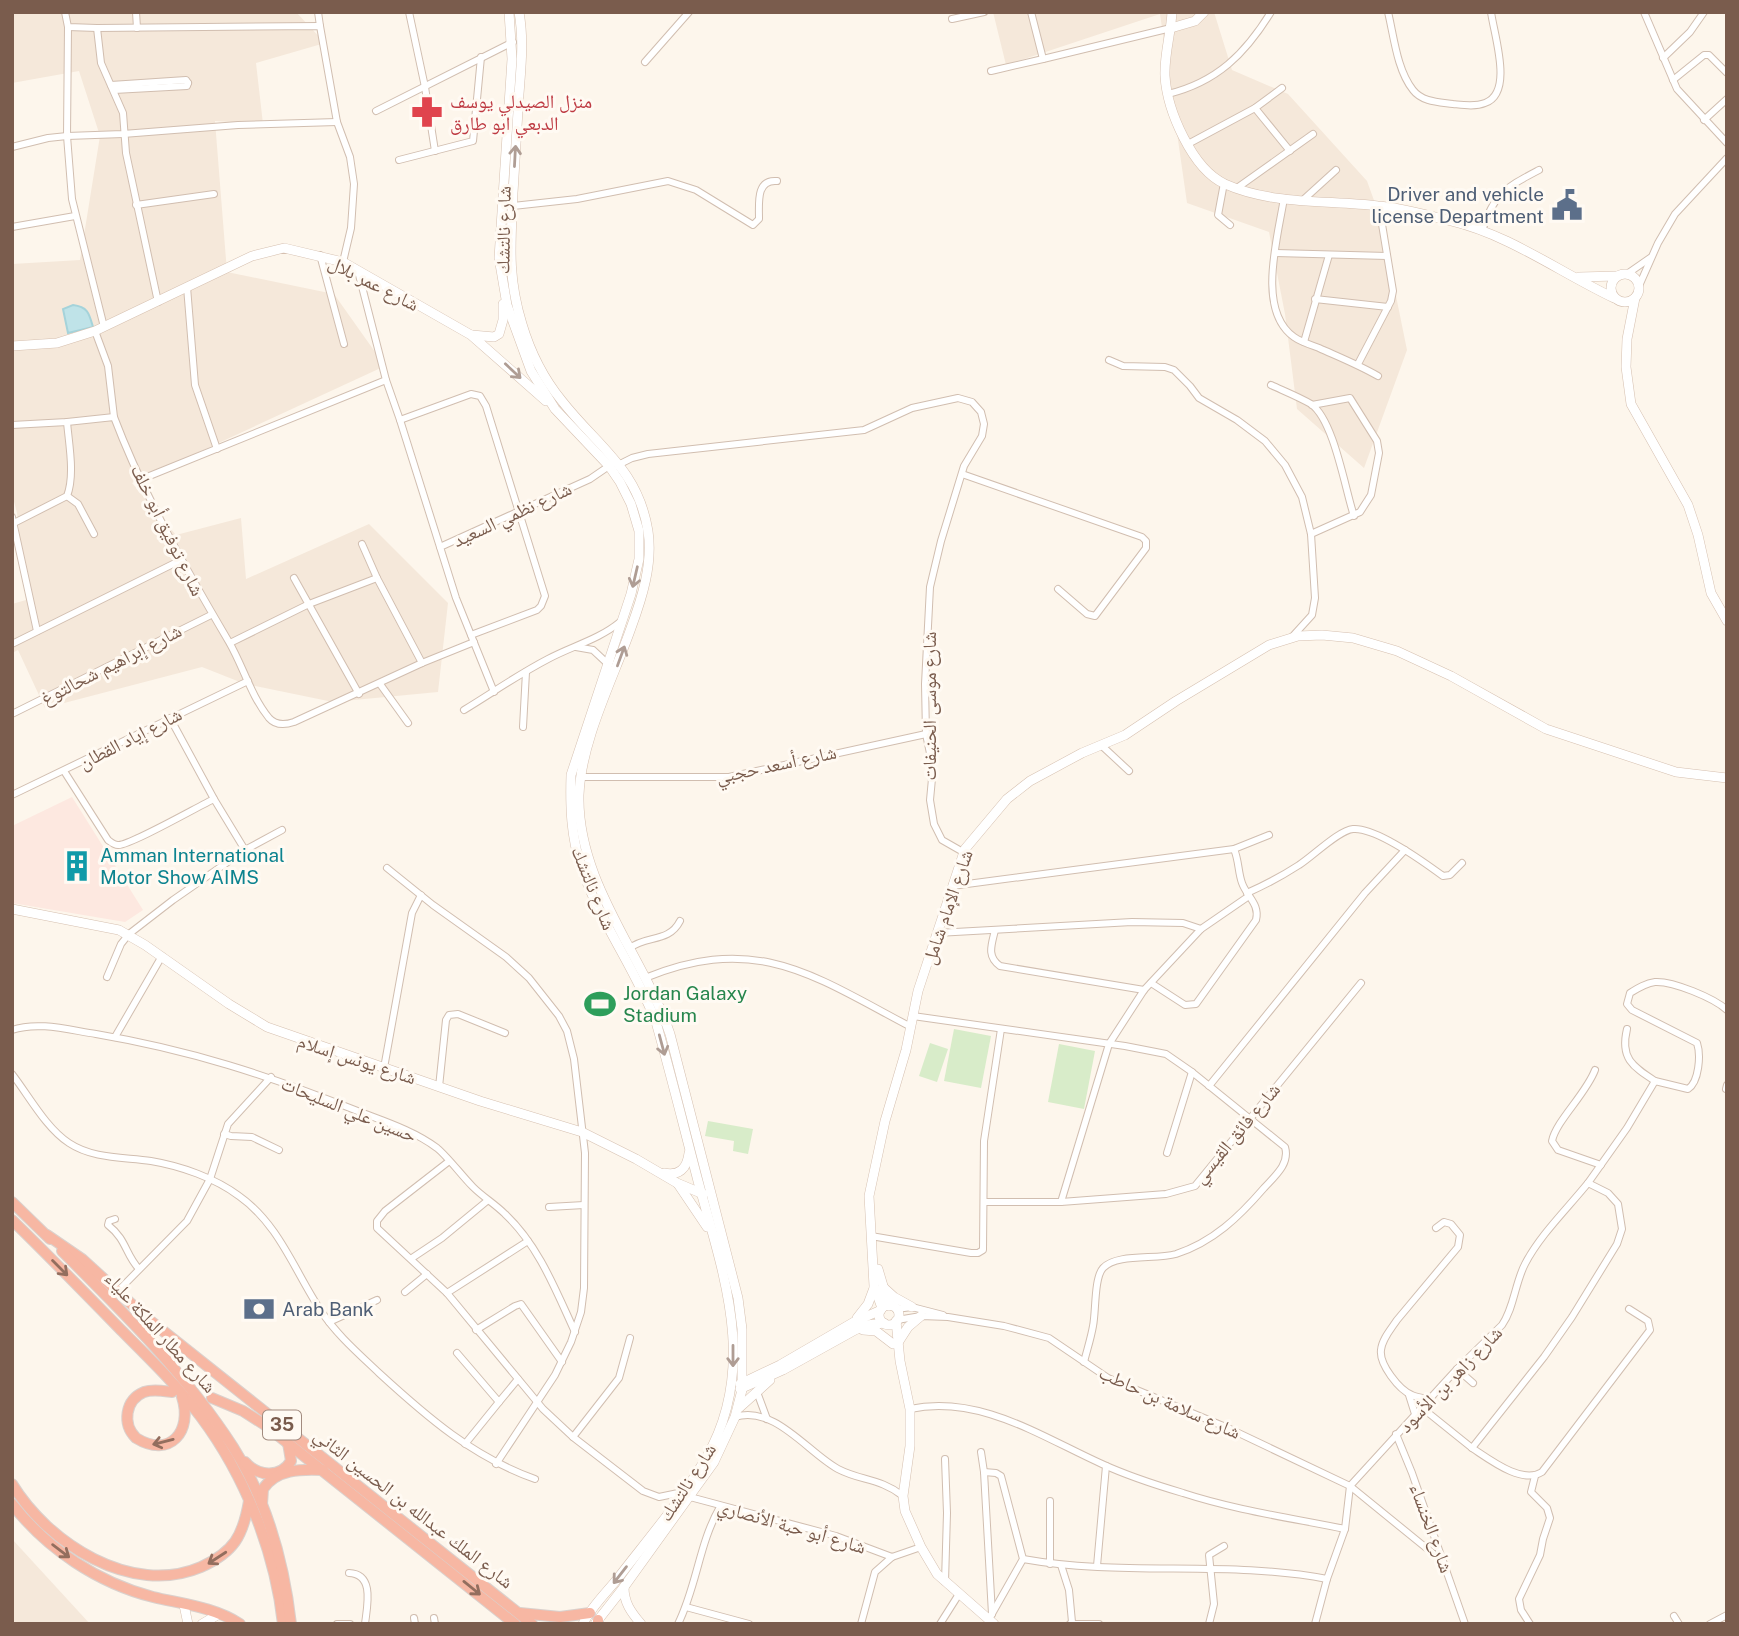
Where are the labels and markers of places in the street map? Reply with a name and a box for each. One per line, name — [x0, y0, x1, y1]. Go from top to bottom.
place label: منزل الصيدلي يوسف الدبعي ابو طارق — [450, 90, 592, 139]
pharmacy icon: منزل الصيدلي يوسف الدبعي ابو طارق — [410, 95, 444, 129]
place label: Driver and vehicle license Department — [1372, 183, 1544, 227]
public building icon: Driver and vehicle license Department — [1550, 188, 1584, 222]
place label: Amman International Motor Show AIMS — [100, 844, 285, 888]
building icon: Amman International Motor Show AIMS — [60, 849, 94, 883]
place label: Jordan Galaxy Stadium — [623, 982, 747, 1026]
sports icon: Jordan Galaxy Stadium — [583, 987, 617, 1021]
bank icon: Arab Bank — [242, 1292, 276, 1326]
place label: Arab Bank — [282, 1298, 374, 1320]

